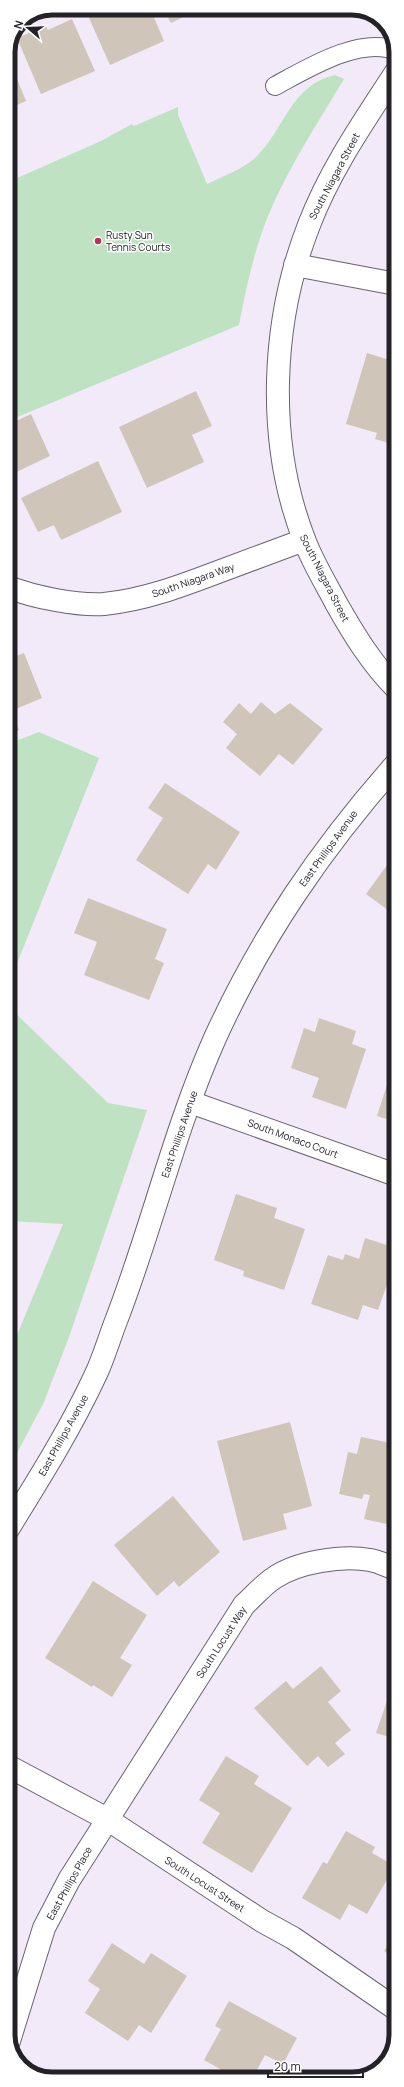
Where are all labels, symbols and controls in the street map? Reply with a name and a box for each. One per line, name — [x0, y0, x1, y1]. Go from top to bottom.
north arrow — [8, 8, 48, 48]
text: N — [10, 18, 26, 31]
street label: South Niagara Street — [305, 130, 363, 222]
place label: Rusty Sun Tennis Courts — [106, 228, 170, 254]
marker: Rusty Sun Tennis Courts — [93, 236, 103, 246]
street label: South Niagara Street — [297, 532, 353, 624]
street label: South Niagara Way — [150, 559, 237, 601]
street label: East Phillips Avenue — [296, 807, 361, 889]
street label: East Phillips Avenue — [158, 1088, 201, 1179]
street label: South Monaco Court — [246, 1115, 340, 1161]
street label: East Phillips Avenue — [35, 1392, 91, 1478]
street label: South Locust Way — [192, 1603, 250, 1681]
street label: East Phillips Place — [43, 1844, 95, 1922]
street label: South Locust Street — [162, 1853, 248, 1915]
scale bar — [268, 2053, 363, 2079]
text: 20 m — [274, 2058, 301, 2075]

